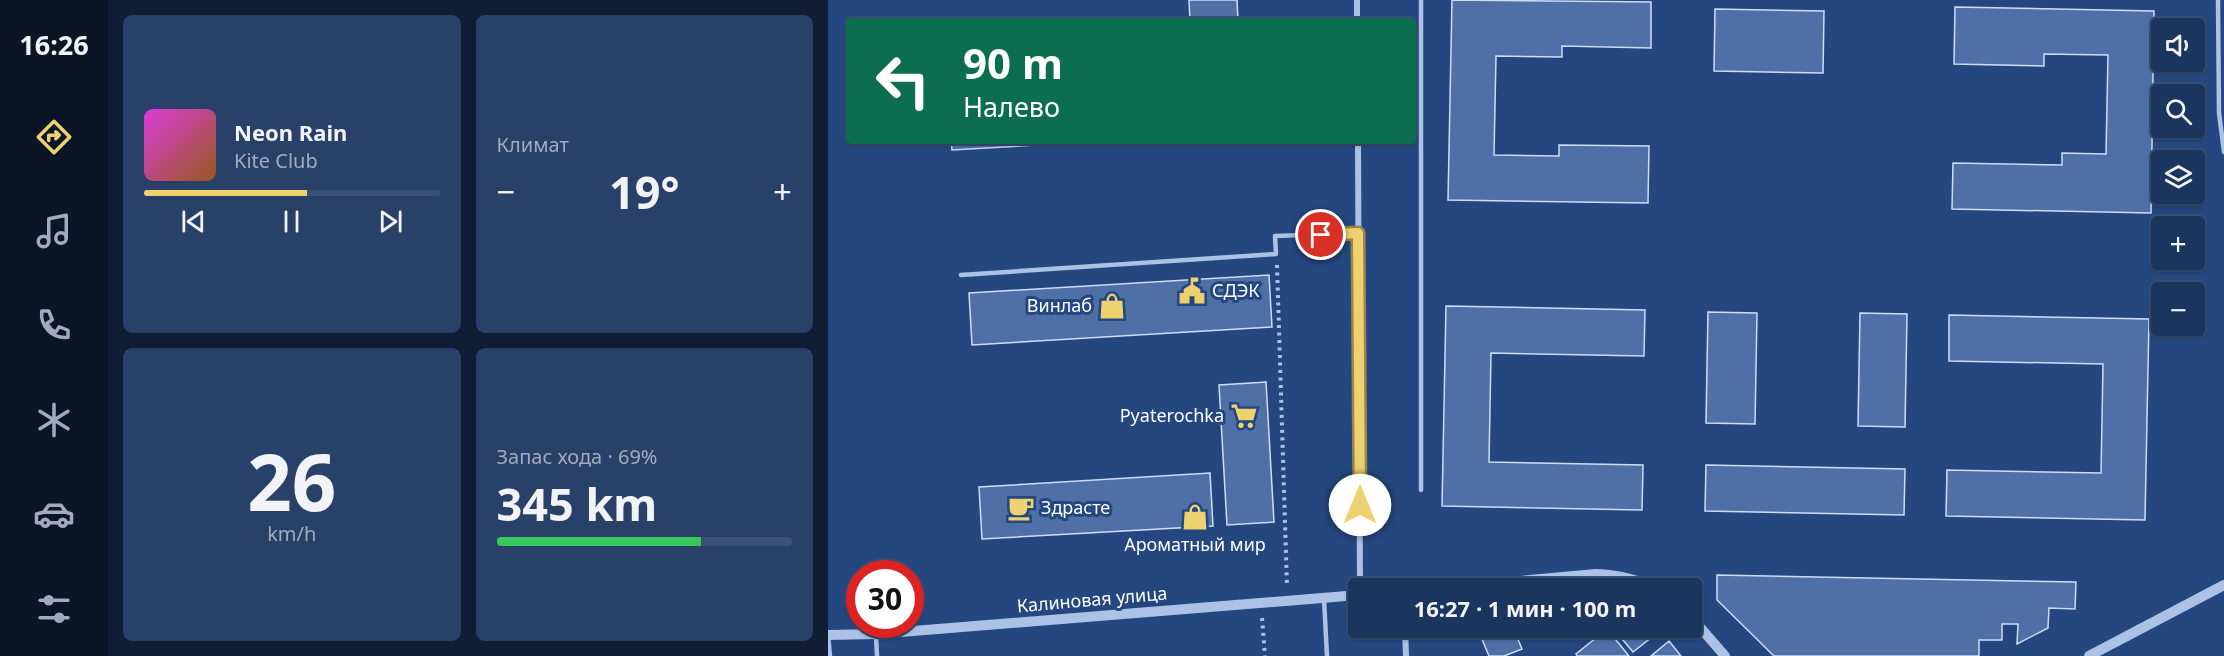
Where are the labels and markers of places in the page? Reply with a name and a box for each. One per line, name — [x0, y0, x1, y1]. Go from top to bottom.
pin — [1295, 209, 1346, 260]
public building icon: СДЭК — [1177, 276, 1207, 306]
place label: СДЭК — [1212, 278, 1260, 302]
shop icon: Винлаб — [1097, 291, 1127, 321]
place label: Винлаб — [1027, 293, 1092, 317]
supermarket icon: Pyaterochka — [1229, 401, 1259, 431]
place label: Pyaterochka — [1120, 403, 1224, 427]
cafe icon: Здрасте — [1006, 493, 1036, 523]
place label: Здрасте — [1041, 495, 1110, 519]
shop icon: Ароматный мир — [1180, 502, 1210, 532]
place label: Ароматный мир — [1124, 532, 1266, 556]

